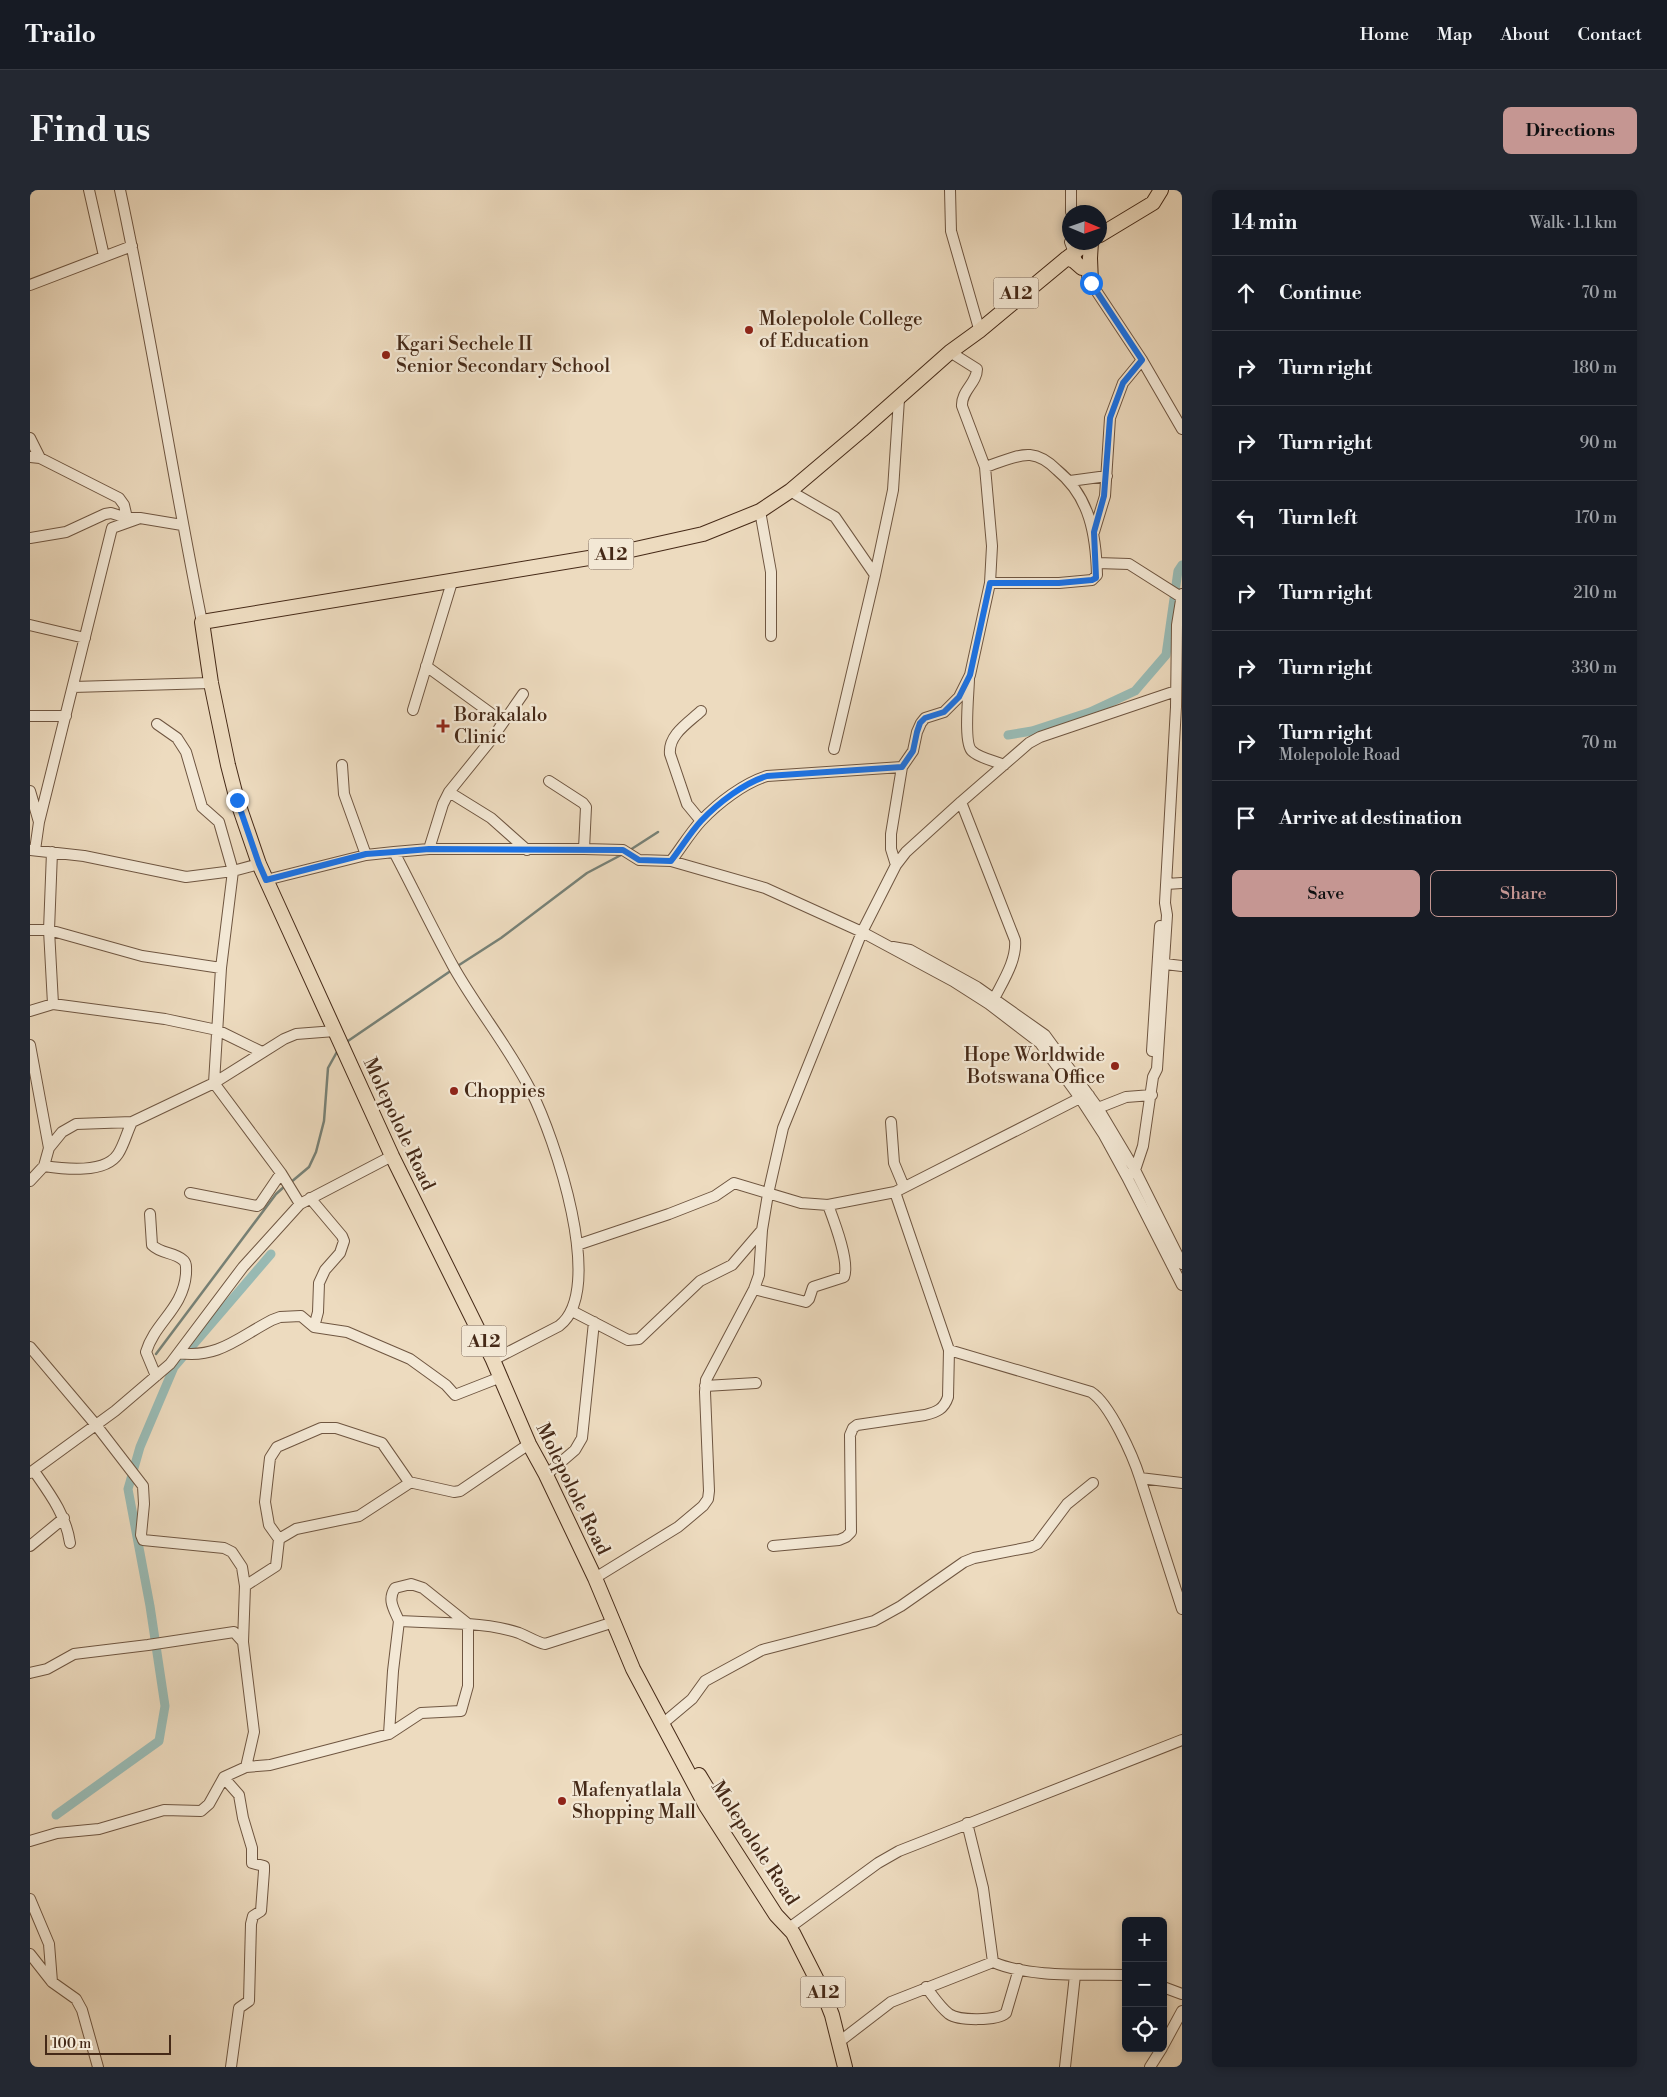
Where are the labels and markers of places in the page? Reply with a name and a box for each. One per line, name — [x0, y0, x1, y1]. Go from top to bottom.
place label: Molepolole College of Education — [759, 307, 923, 353]
marker: Molepolole College of Education — [743, 324, 755, 336]
place label: Kgari Sechele II Senior Secondary School — [396, 332, 610, 378]
marker: Kgari Sechele II Senior Secondary School — [380, 349, 392, 361]
place label: Borakalalo Clinic — [453, 703, 547, 749]
marker: Borakalalo Clinic — [436, 719, 450, 733]
place label: Hope Worldwide Botswana Office — [964, 1043, 1105, 1089]
marker: Hope Worldwide Botswana Office — [1109, 1060, 1121, 1072]
place label: Choppies — [464, 1079, 545, 1103]
marker: Choppies — [448, 1085, 460, 1097]
place label: Mafenyatlala Shopping Mall — [572, 1778, 696, 1824]
marker: Mafenyatlala Shopping Mall — [556, 1795, 568, 1807]

